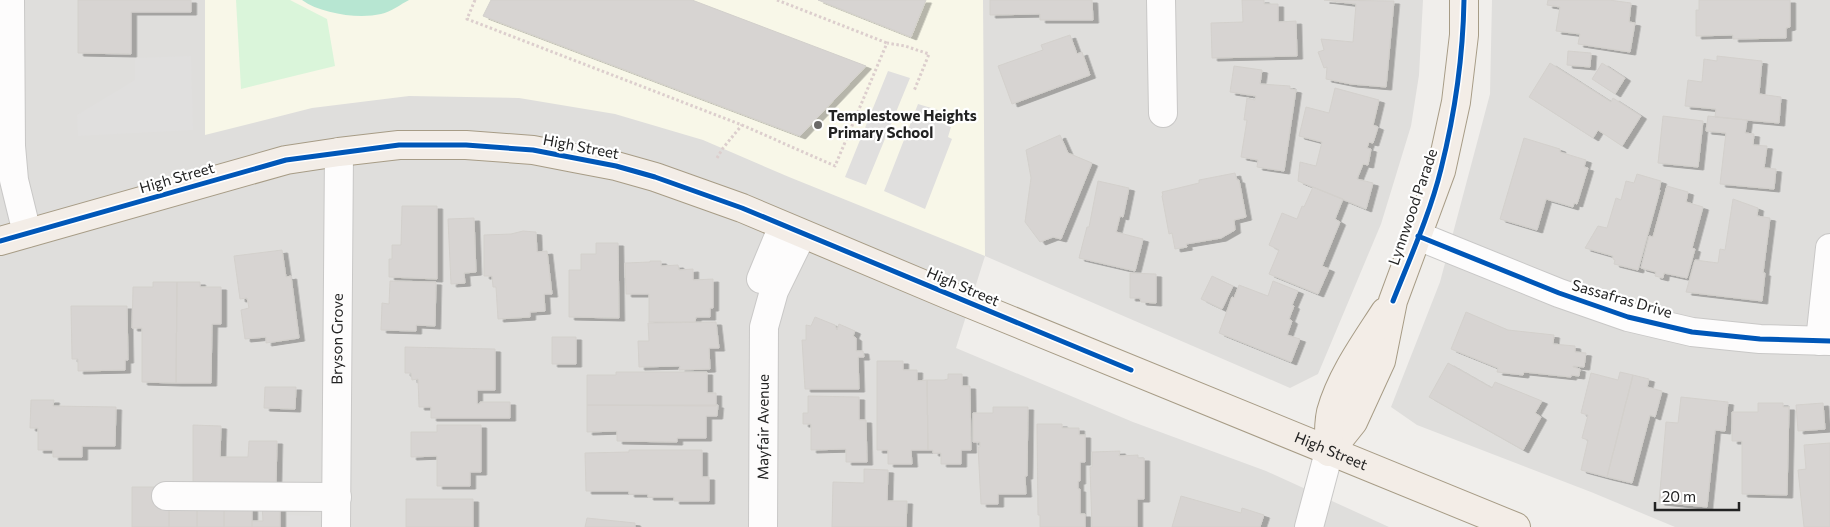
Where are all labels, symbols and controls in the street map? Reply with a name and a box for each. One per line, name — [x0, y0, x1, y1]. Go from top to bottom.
place label: Templestowe Heights Primary School — [828, 106, 977, 141]
marker: Templestowe Heights Primary School — [812, 119, 824, 131]
street label: High Street — [542, 130, 621, 162]
street label: Lynnwood Parade — [1384, 146, 1440, 267]
street label: High Street — [137, 158, 216, 196]
street label: High Street — [924, 263, 1002, 309]
street label: Sassafras Drive — [1570, 275, 1675, 321]
street label: Bryson Grove — [327, 293, 346, 385]
street label: Mayfair Avenue — [753, 374, 772, 480]
street label: High Street — [1292, 427, 1370, 473]
scale bar — [1655, 480, 1739, 512]
text: 20 m — [1662, 487, 1696, 505]

